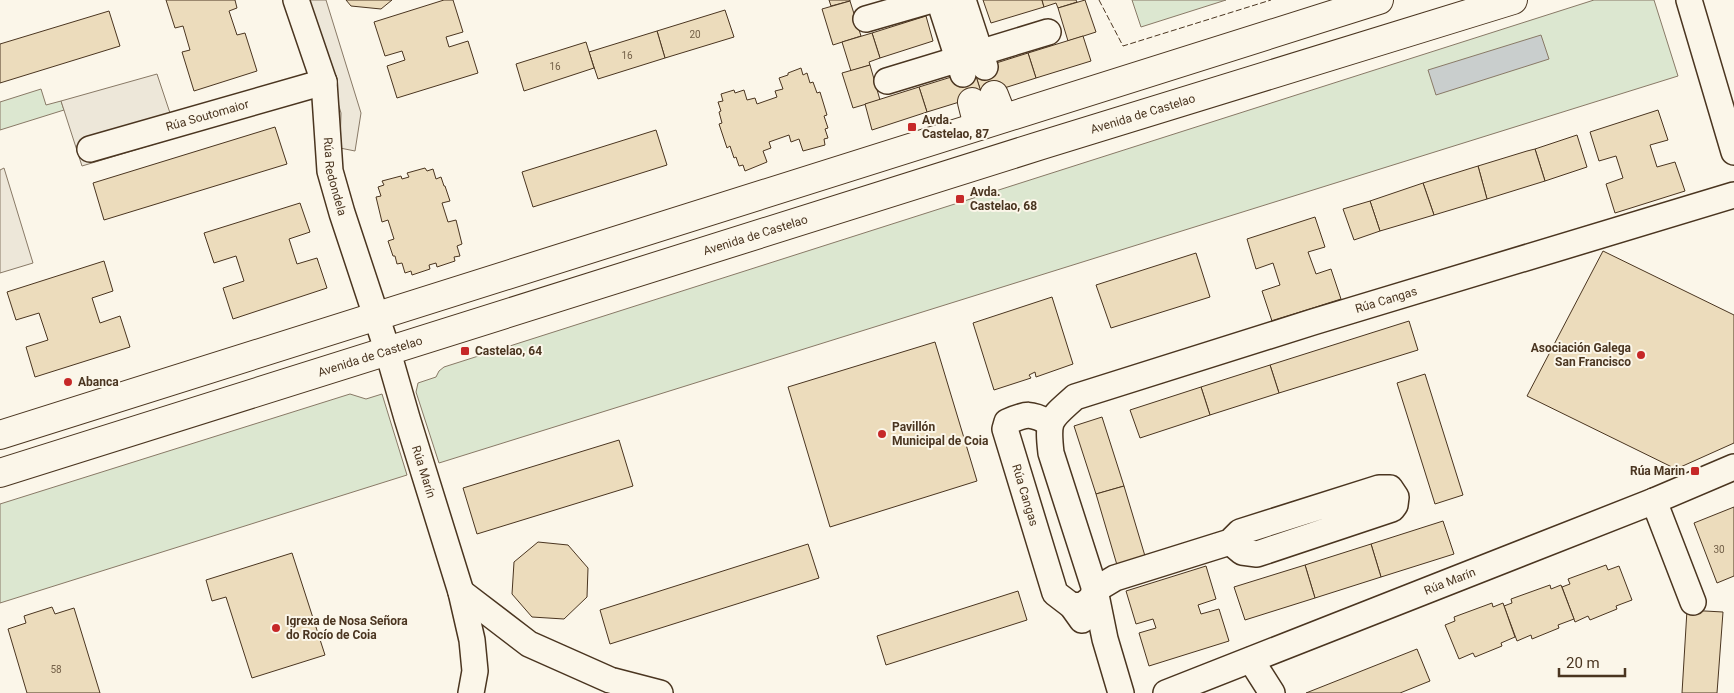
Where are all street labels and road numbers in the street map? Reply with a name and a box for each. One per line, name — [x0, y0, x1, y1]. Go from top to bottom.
street label: Avenida de Castelao — [1089, 91, 1197, 137]
street label: Rúa Soutomaior — [164, 97, 250, 134]
street label: Rúa Redondela — [321, 137, 349, 217]
street label: Avenida de Castelao — [701, 212, 810, 258]
street label: Rúa Cangas — [1353, 284, 1419, 316]
street label: Avenida de Castelao — [316, 333, 424, 380]
street label: Rúa Marín — [409, 444, 438, 500]
street label: Rúa Cangas — [1009, 462, 1041, 528]
street label: Rúa Marín — [1422, 565, 1478, 598]

